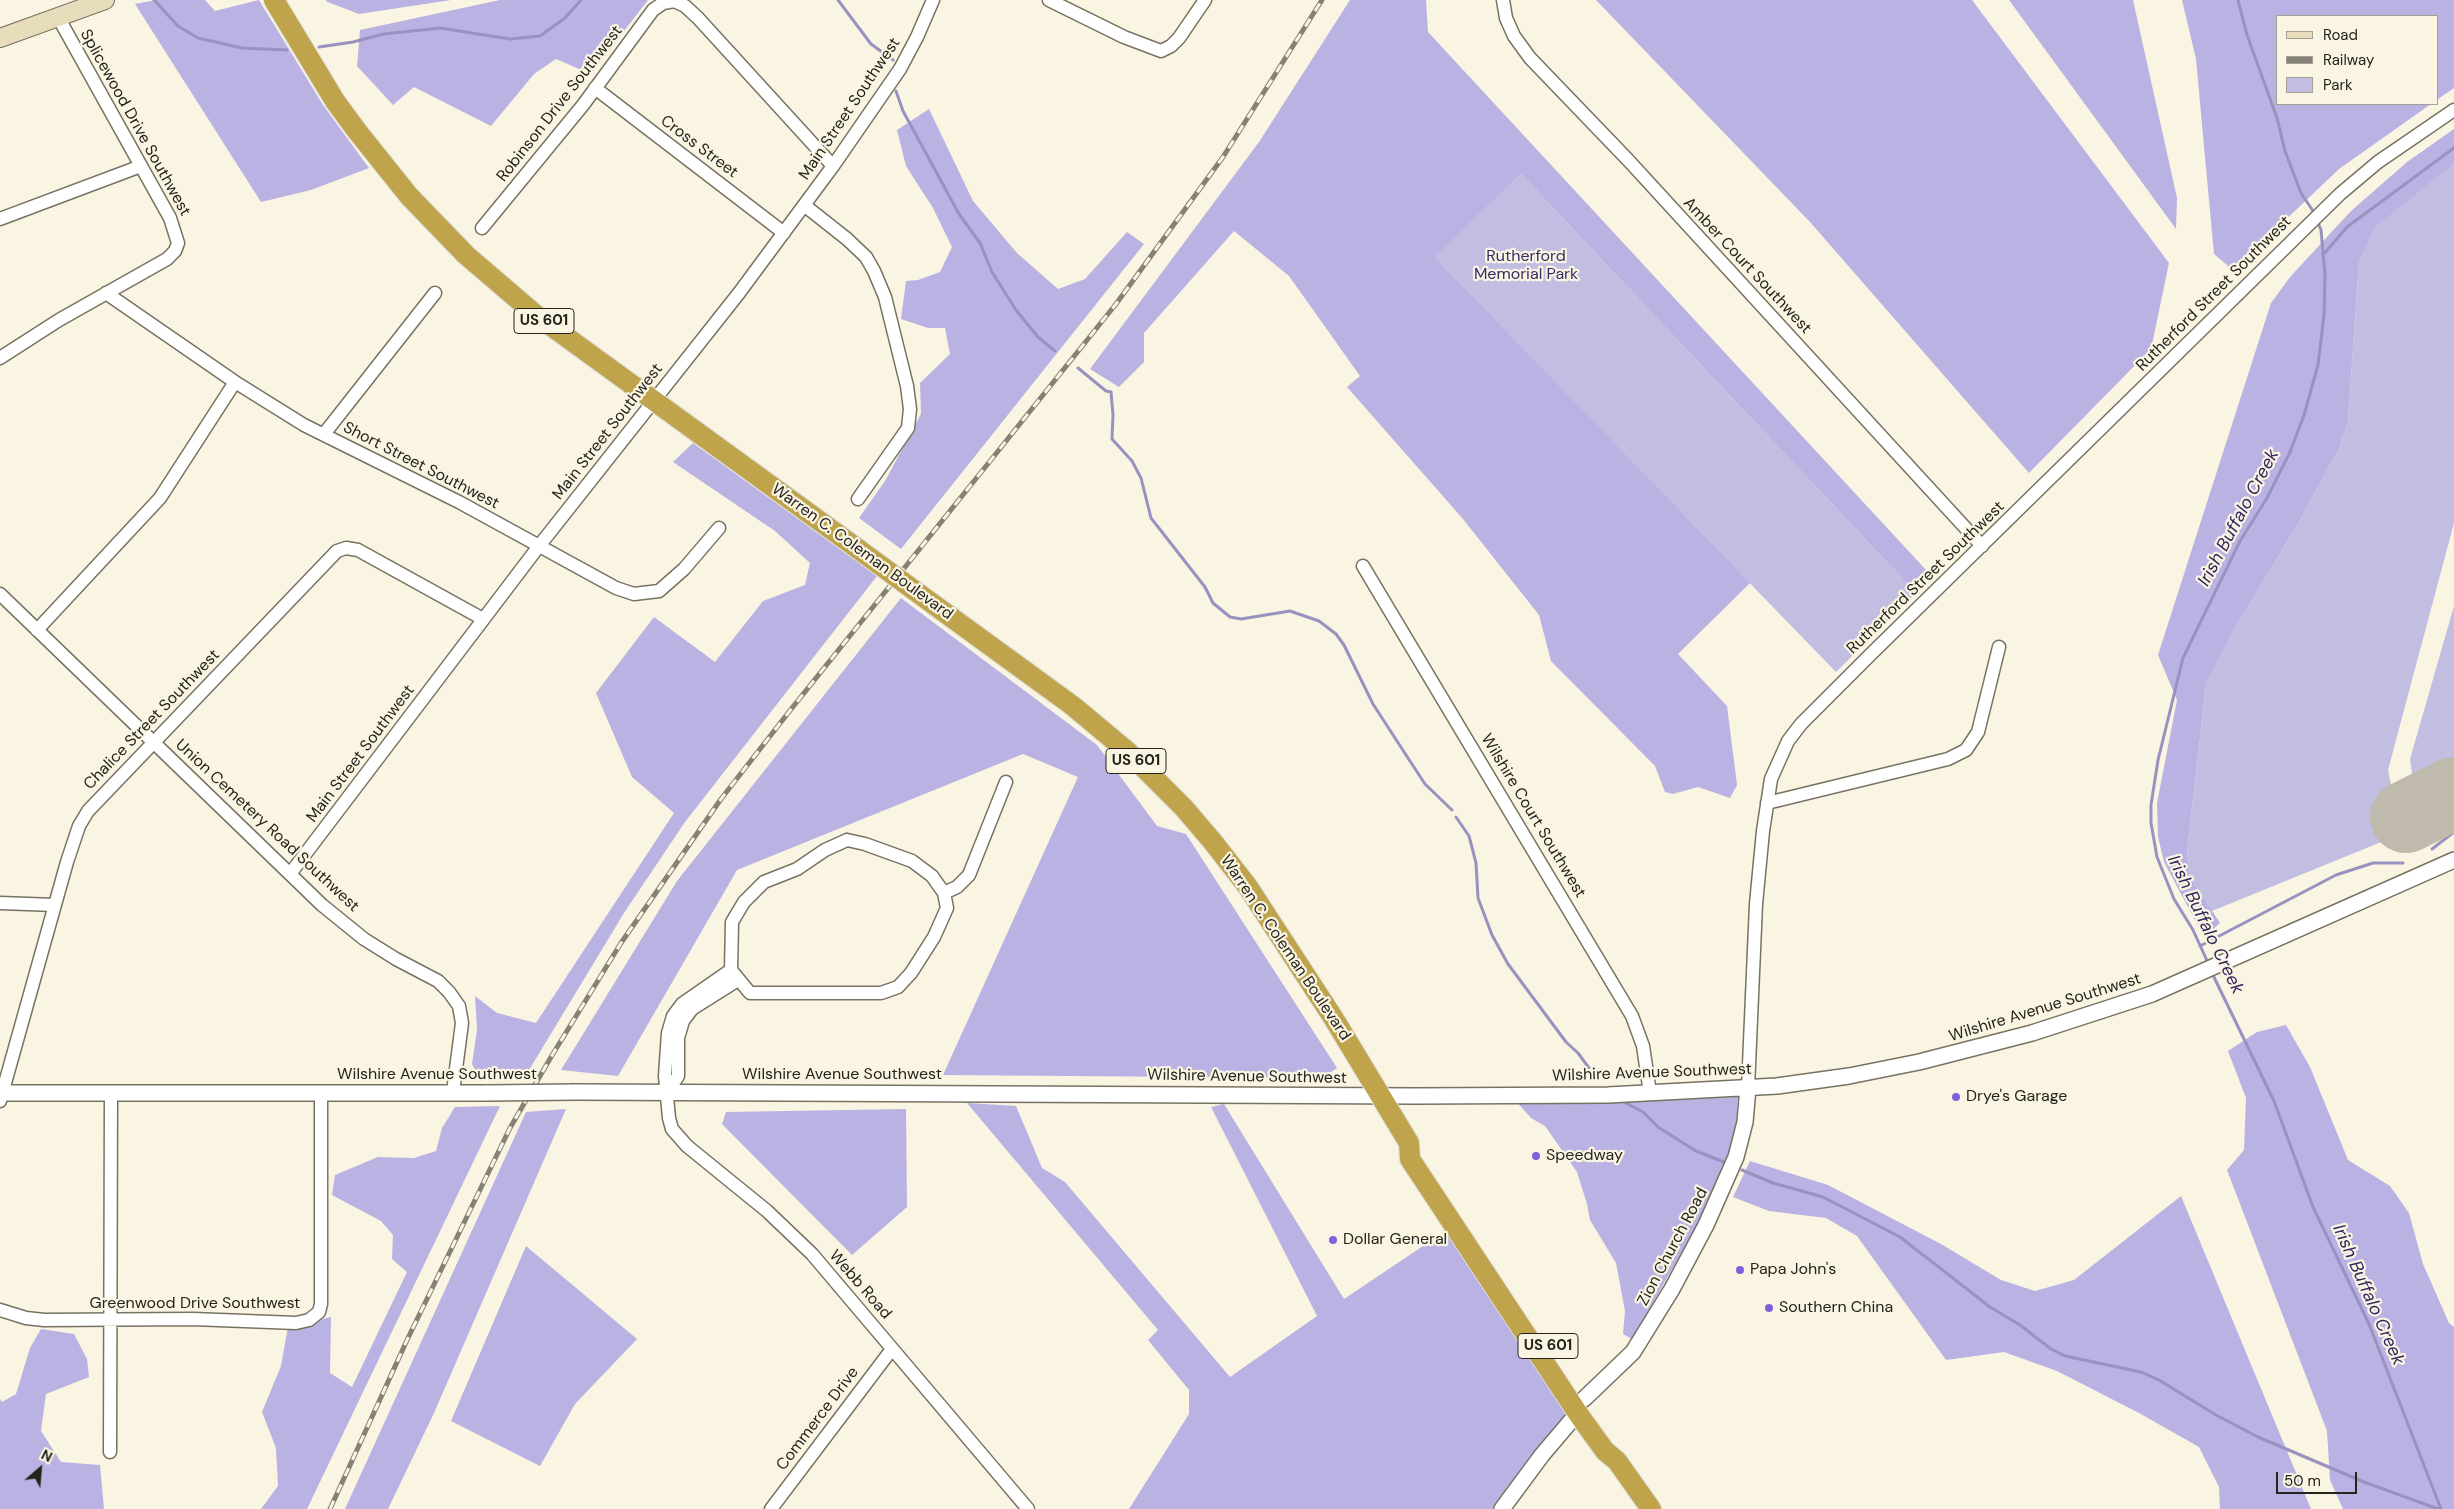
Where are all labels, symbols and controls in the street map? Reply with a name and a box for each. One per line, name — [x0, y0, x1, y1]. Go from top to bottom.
legend — [2276, 15, 2439, 105]
street label: Robinson Drive Southwest — [493, 22, 627, 186]
text: Road — [2323, 25, 2358, 45]
street label: Splicewood Drive Southwest — [76, 26, 194, 220]
street label: Main Street Southwest — [795, 34, 905, 184]
text: Railway — [2323, 50, 2374, 70]
text: Park — [2323, 75, 2353, 95]
street label: Cross Street — [656, 112, 742, 182]
street label: Amber Court Southwest — [1679, 194, 1815, 338]
street label: Rutherford Street Southwest — [2132, 212, 2296, 376]
park label: Rutherford Memorial Park — [1474, 247, 1578, 285]
road number: US 601 — [514, 308, 574, 334]
street label: Main Street Southwest — [549, 360, 667, 504]
street label: Short Street Southwest — [340, 418, 502, 514]
water label: Irish Buffalo Creek — [2194, 446, 2284, 590]
street label: Warren C. Coleman Boulevard — [768, 480, 956, 624]
street label: Rutherford Street Southwest — [1843, 498, 2009, 658]
street label: Chalice Street Southwest — [80, 646, 224, 794]
street label: Main Street Southwest — [303, 681, 419, 827]
street label: Wilshire Court Southwest — [1476, 731, 1590, 901]
street label: Union Cemetery Road Southwest — [171, 736, 363, 916]
road number: US 601 — [1106, 748, 1166, 774]
street label: Warren C. Coleman Boulevard — [1216, 852, 1354, 1044]
water label: Irish Buffalo Creek — [2162, 852, 2248, 998]
street label: Wilshire Avenue Southwest — [1947, 970, 2143, 1046]
street label: Wilshire Avenue Southwest — [1552, 1060, 1752, 1086]
street label: Wilshire Avenue Southwest — [337, 1065, 537, 1085]
street label: Wilshire Avenue Southwest — [742, 1065, 942, 1085]
street label: Wilshire Avenue Southwest — [1147, 1066, 1347, 1088]
place label: Drye's Garage — [1966, 1087, 2067, 1107]
marker: Drye's Garage — [1950, 1091, 1962, 1103]
place label: Speedway — [1546, 1146, 1623, 1166]
marker: Speedway — [1530, 1150, 1542, 1162]
street label: Zion Church Road — [1634, 1185, 1712, 1309]
water label: Irish Buffalo Creek — [2327, 1221, 2409, 1369]
place label: Dollar General — [1343, 1230, 1447, 1250]
marker: Dollar General — [1327, 1234, 1339, 1246]
street label: Webb Road — [825, 1247, 895, 1323]
place label: Papa John's — [1750, 1260, 1836, 1280]
marker: Papa John's — [1734, 1264, 1746, 1276]
street label: Greenwood Drive Southwest — [90, 1294, 300, 1314]
place label: Southern China — [1779, 1298, 1893, 1318]
marker: Southern China — [1763, 1302, 1775, 1314]
road number: US 601 — [1518, 1334, 1578, 1358]
street label: Commerce Drive — [773, 1363, 863, 1475]
north arrow — [15, 1444, 65, 1494]
text: N — [38, 1445, 55, 1466]
scale bar — [2279, 1462, 2360, 1494]
text: 50 m — [2284, 1471, 2321, 1491]

